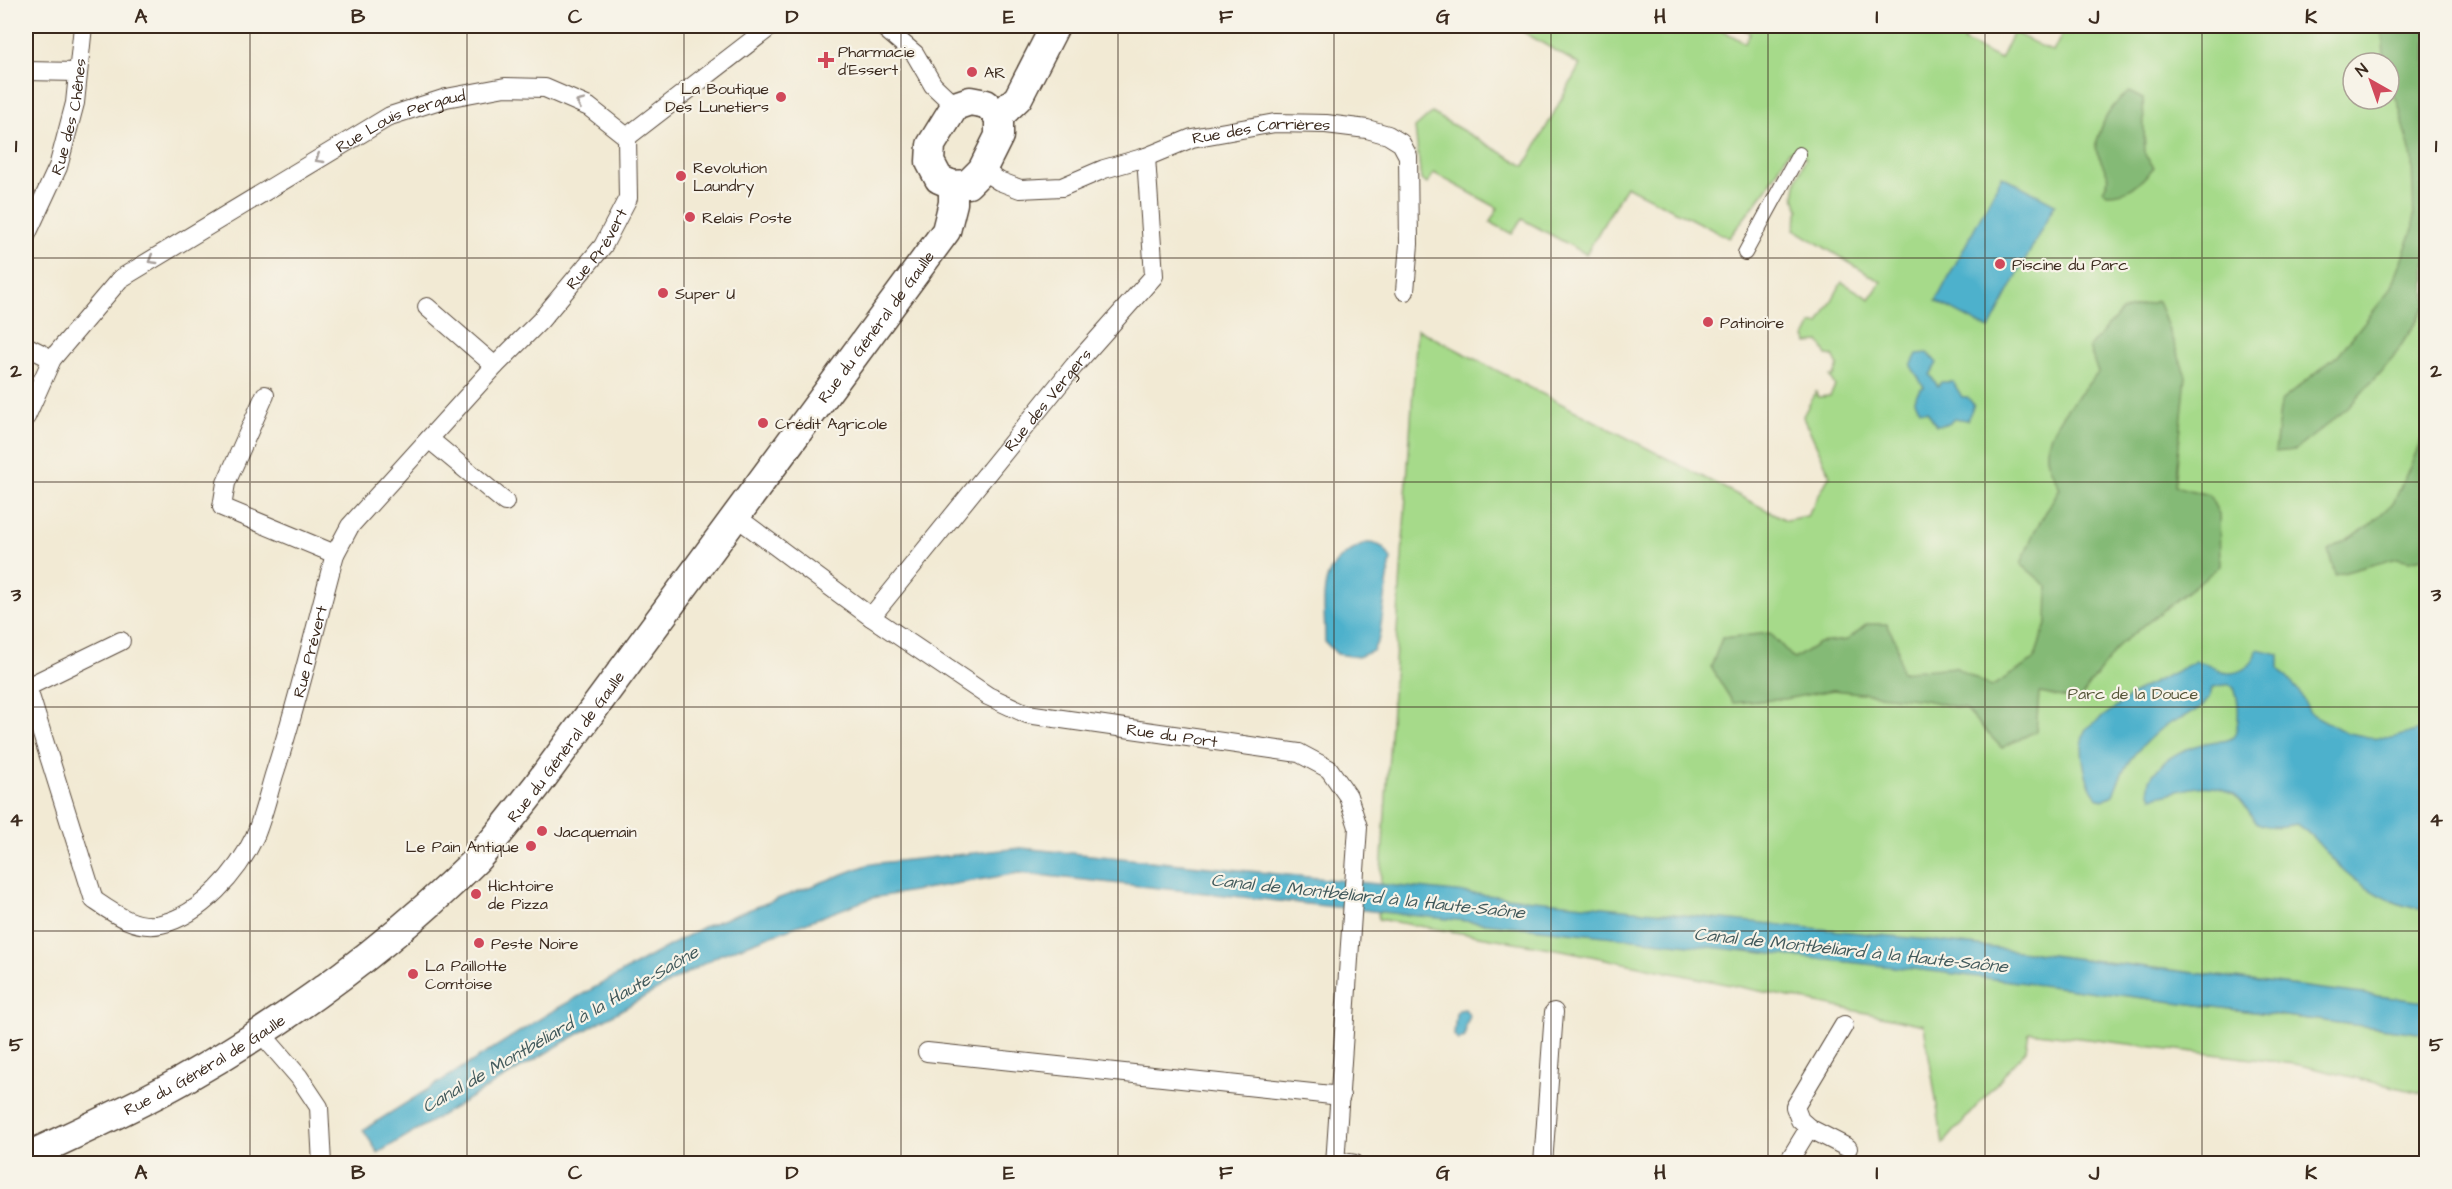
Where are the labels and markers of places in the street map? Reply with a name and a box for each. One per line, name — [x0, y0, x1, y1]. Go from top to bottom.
place label: Pharmacie d'Essert — [838, 41, 915, 81]
marker: Pharmacie d'Essert — [819, 53, 833, 67]
place label: AR — [984, 62, 1006, 84]
marker: AR — [965, 65, 979, 79]
place label: La Boutique Des Lunetiers — [665, 78, 769, 118]
marker: La Boutique Des Lunetiers — [774, 90, 788, 104]
place label: Revolution Laundry — [693, 157, 767, 198]
marker: Revolution Laundry — [674, 169, 688, 183]
place label: Relais Poste — [702, 207, 792, 229]
marker: Relais Poste — [683, 210, 697, 224]
place label: Piscine du Parc — [2012, 254, 2128, 276]
marker: Piscine du Parc — [1993, 257, 2007, 271]
place label: Super U — [675, 283, 735, 305]
marker: Super U — [656, 286, 670, 300]
place label: Patinoire — [1720, 312, 1784, 334]
marker: Patinoire — [1701, 315, 1715, 329]
place label: Crédit Agricole — [775, 413, 888, 436]
marker: Crédit Agricole — [756, 416, 770, 430]
place label: Jacquemain — [554, 821, 637, 843]
marker: Jacquemain — [535, 824, 549, 838]
place label: Le Pain Antique — [406, 836, 519, 858]
marker: Le Pain Antique — [524, 839, 538, 853]
place label: Hichtoire de Pizza — [488, 875, 554, 915]
marker: Hichtoire de Pizza — [469, 887, 483, 901]
place label: Peste Noire — [491, 933, 579, 955]
marker: Peste Noire — [472, 936, 486, 950]
place label: La Paillotte Comtoise — [425, 955, 507, 995]
marker: La Paillotte Comtoise — [406, 967, 420, 981]

